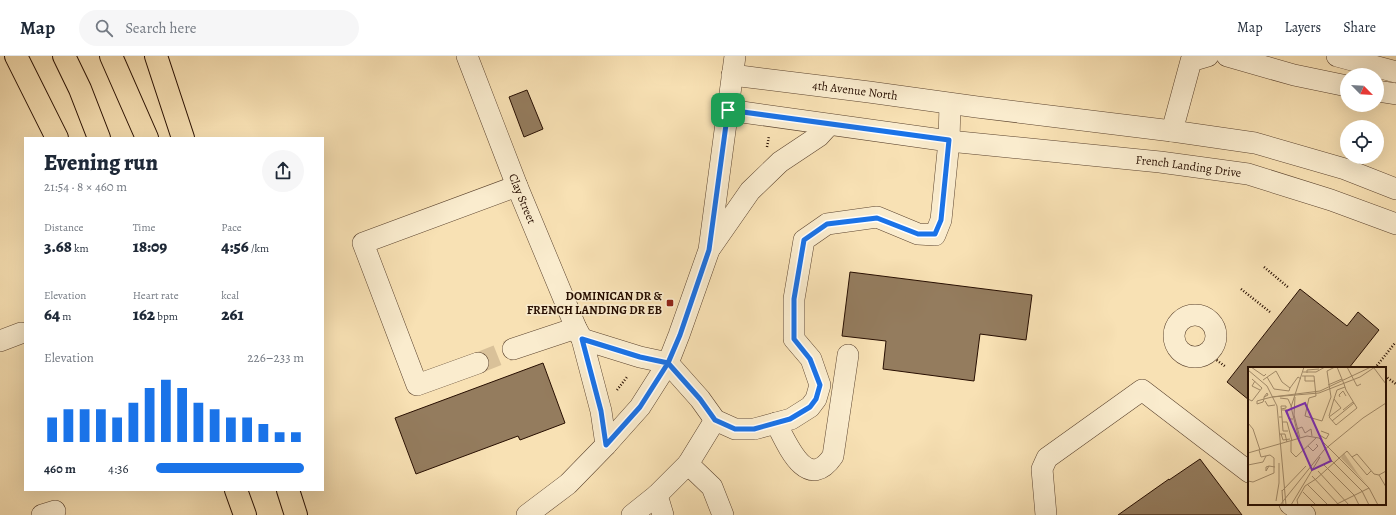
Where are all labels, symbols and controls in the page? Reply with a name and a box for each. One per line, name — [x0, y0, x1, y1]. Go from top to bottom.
search box — [79, 10, 359, 46]
text: Map — [20, 15, 55, 41]
icon: search — [93, 17, 115, 39]
text: Search here — [125, 18, 197, 38]
text: Map — [1237, 18, 1263, 37]
text: Layers — [1285, 18, 1321, 37]
text: Share — [1343, 18, 1376, 37]
north arrow — [1340, 68, 1384, 112]
map controls — [1340, 68, 1384, 164]
street label: 4th Avenue North — [812, 77, 899, 104]
pin — [711, 93, 745, 127]
icon: arrive — [717, 99, 739, 121]
button: locate — [1340, 120, 1384, 164]
text: Evening run — [44, 148, 158, 178]
button: share — [262, 150, 304, 192]
street label: French Landing Drive — [1135, 152, 1242, 181]
street label: Clay Street — [505, 171, 540, 226]
text: 21:54 · 8 × 460 m — [44, 178, 127, 195]
text: Distance — [44, 220, 83, 235]
text: Time — [133, 220, 156, 235]
text: Pace — [221, 220, 242, 235]
text: 3.68 — [44, 235, 72, 258]
text: 18:09 — [133, 235, 167, 258]
text: 4:56 — [221, 235, 249, 258]
text: km — [72, 241, 89, 256]
text: /km — [249, 241, 269, 256]
text: Elevation — [44, 288, 86, 303]
text: Heart rate — [133, 288, 179, 303]
text: kcal — [221, 288, 239, 303]
place label: DOMINICAN DR & FRENCH LANDING DR EB — [527, 288, 662, 318]
marker: DOMINICAN DR & FRENCH LANDING DR EB — [665, 298, 675, 308]
text: 64 — [44, 303, 60, 326]
text: 162 — [133, 303, 155, 326]
text: 261 — [221, 303, 244, 326]
text: m — [60, 309, 71, 324]
text: bpm — [155, 309, 178, 324]
text: Elevation — [44, 349, 94, 366]
text: 226–233 m — [247, 349, 304, 366]
inset map — [1248, 367, 1386, 505]
text: 460 m — [44, 460, 76, 477]
text: 4:36 — [108, 460, 128, 477]

